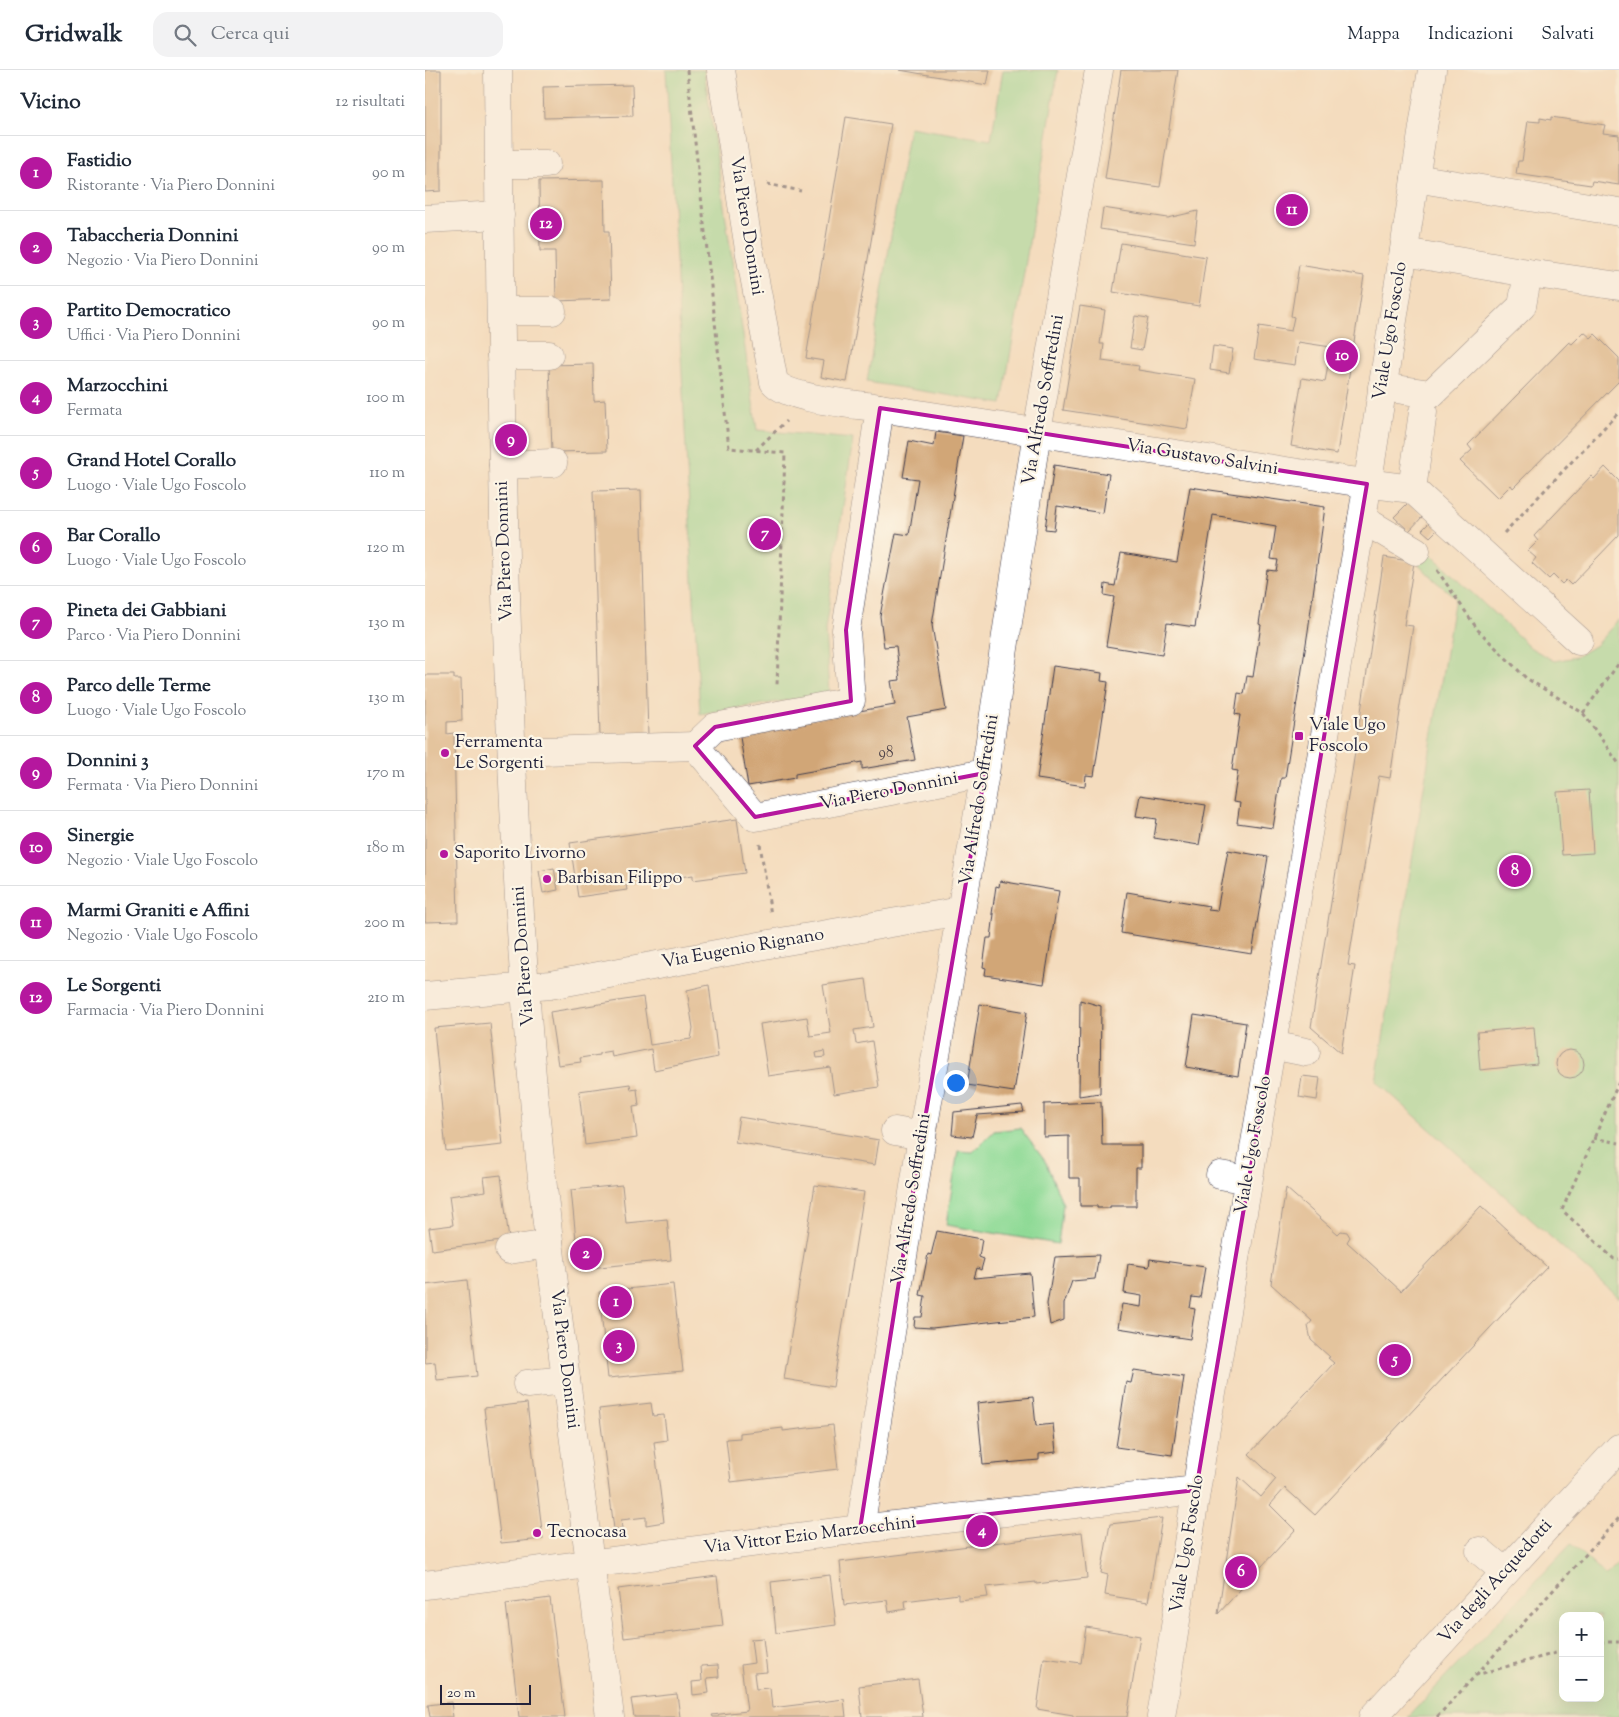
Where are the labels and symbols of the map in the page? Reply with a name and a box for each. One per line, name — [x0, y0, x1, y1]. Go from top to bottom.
street label: Via Piero Donnini — [722, 154, 770, 298]
pin: 11 — [1276, 191, 1308, 229]
pin: 12 — [530, 205, 562, 243]
street label: Viale Ugo Foscolo — [1367, 260, 1415, 402]
street label: Via Alfredo Soffredini — [1016, 313, 1072, 487]
pin: 10 — [1326, 337, 1358, 375]
pin: 9 — [495, 421, 527, 459]
street label: Via Gustavo Salvini — [1124, 433, 1280, 483]
street label: Via Piero Donnini — [490, 480, 520, 622]
pin: 7 — [749, 515, 781, 553]
street label: Via Alfredo Soffredini — [954, 713, 1006, 887]
place label: Viale Ugo Foscolo — [1309, 713, 1386, 760]
place label: Ferramenta Le Sorgenti — [455, 730, 544, 777]
marker: Viale Ugo Foscolo — [1293, 730, 1305, 742]
house number: 98 — [879, 743, 893, 764]
marker: Ferramenta Le Sorgenti — [439, 747, 451, 759]
street label: Via Piero Donnini — [817, 766, 961, 818]
place label: Saporito Livorno — [454, 841, 586, 867]
marker: Saporito Livorno — [438, 848, 450, 860]
pin: 8 — [1499, 852, 1531, 890]
place label: Barbisan Filippo — [557, 866, 682, 892]
marker: Barbisan Filippo — [541, 873, 553, 885]
street label: Via Piero Donnini — [506, 885, 542, 1027]
street label: Via Eugenio Rignano — [660, 922, 826, 976]
your location — [943, 1070, 969, 1096]
street label: Viale Ugo Foscolo — [1229, 1074, 1279, 1216]
street label: Via Alfredo Soffredini — [886, 1112, 938, 1286]
pin: 2 — [570, 1235, 602, 1273]
pin: 1 — [600, 1283, 632, 1321]
street label: Via Piero Donnini — [543, 1288, 585, 1430]
pin: 3 — [603, 1327, 635, 1365]
pin: 5 — [1379, 1341, 1411, 1379]
street label: Viale Ugo Foscolo — [1164, 1473, 1212, 1615]
street label: Via Vittor Ezio Marzocchini — [702, 1510, 918, 1562]
pin: 4 — [966, 1512, 998, 1550]
street label: Via degli Acquedotti — [1433, 1514, 1559, 1650]
place label: Tecnocasa — [547, 1520, 627, 1546]
marker: Tecnocasa — [531, 1527, 543, 1539]
pin: 6 — [1225, 1553, 1257, 1591]
scale bar — [440, 1682, 531, 1705]

